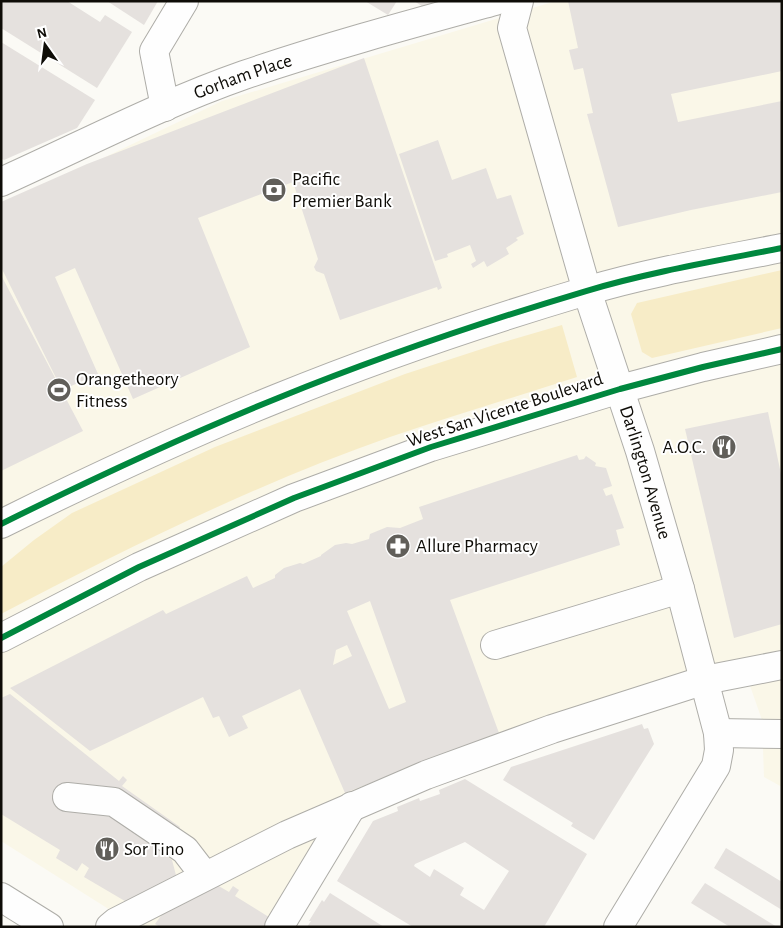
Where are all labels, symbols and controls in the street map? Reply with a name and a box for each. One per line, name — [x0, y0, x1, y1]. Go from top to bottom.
north arrow — [20, 20, 70, 70]
text: N — [36, 25, 49, 41]
street label: Gorham Place — [191, 50, 294, 103]
place label: Pacific Premier Bank — [292, 170, 392, 211]
bank icon: Pacific Premier Bank — [261, 177, 287, 203]
street label: West San Vicente Boulevard — [405, 369, 606, 451]
place label: Orangetheory Fitness — [76, 370, 179, 411]
sports icon: Orangetheory Fitness — [46, 377, 72, 403]
street label: Darlington Avenue — [616, 403, 675, 541]
restaurant icon: A.O.C. — [711, 434, 737, 460]
place label: A.O.C. — [663, 438, 706, 457]
pharmacy icon: Allure Pharmacy — [385, 533, 411, 559]
place label: Allure Pharmacy — [416, 537, 538, 556]
restaurant icon: Sor Tino — [94, 836, 120, 862]
place label: Sor Tino — [124, 840, 184, 859]

